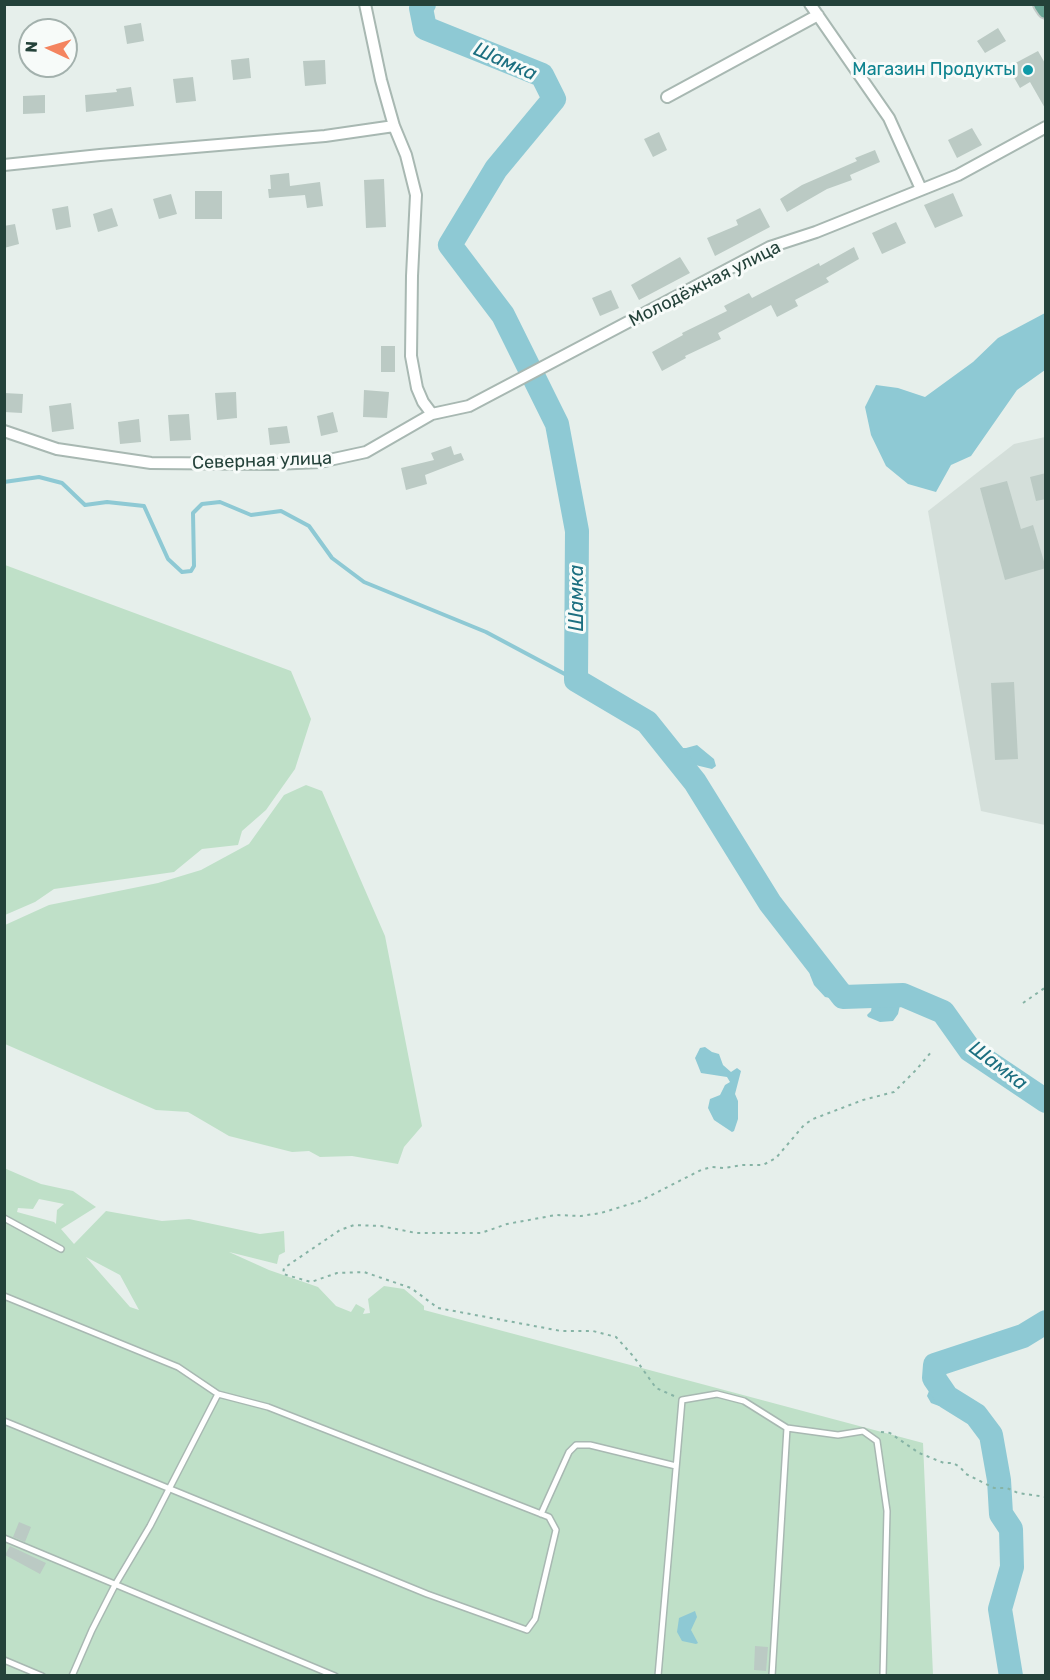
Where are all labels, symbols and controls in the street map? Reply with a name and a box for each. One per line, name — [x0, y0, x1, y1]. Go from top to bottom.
north arrow — [18, 18, 78, 78]
water label: Шамка — [470, 37, 540, 87]
text: N — [22, 40, 41, 53]
place label: Магазин Продукты — [852, 59, 1016, 81]
marker: Магазин Продукты — [1021, 63, 1035, 77]
street label: Молодёжная улица — [626, 236, 784, 332]
street label: Северная улица — [192, 448, 332, 474]
water label: Шамка — [565, 565, 589, 631]
water label: Шамка — [964, 1036, 1032, 1096]

